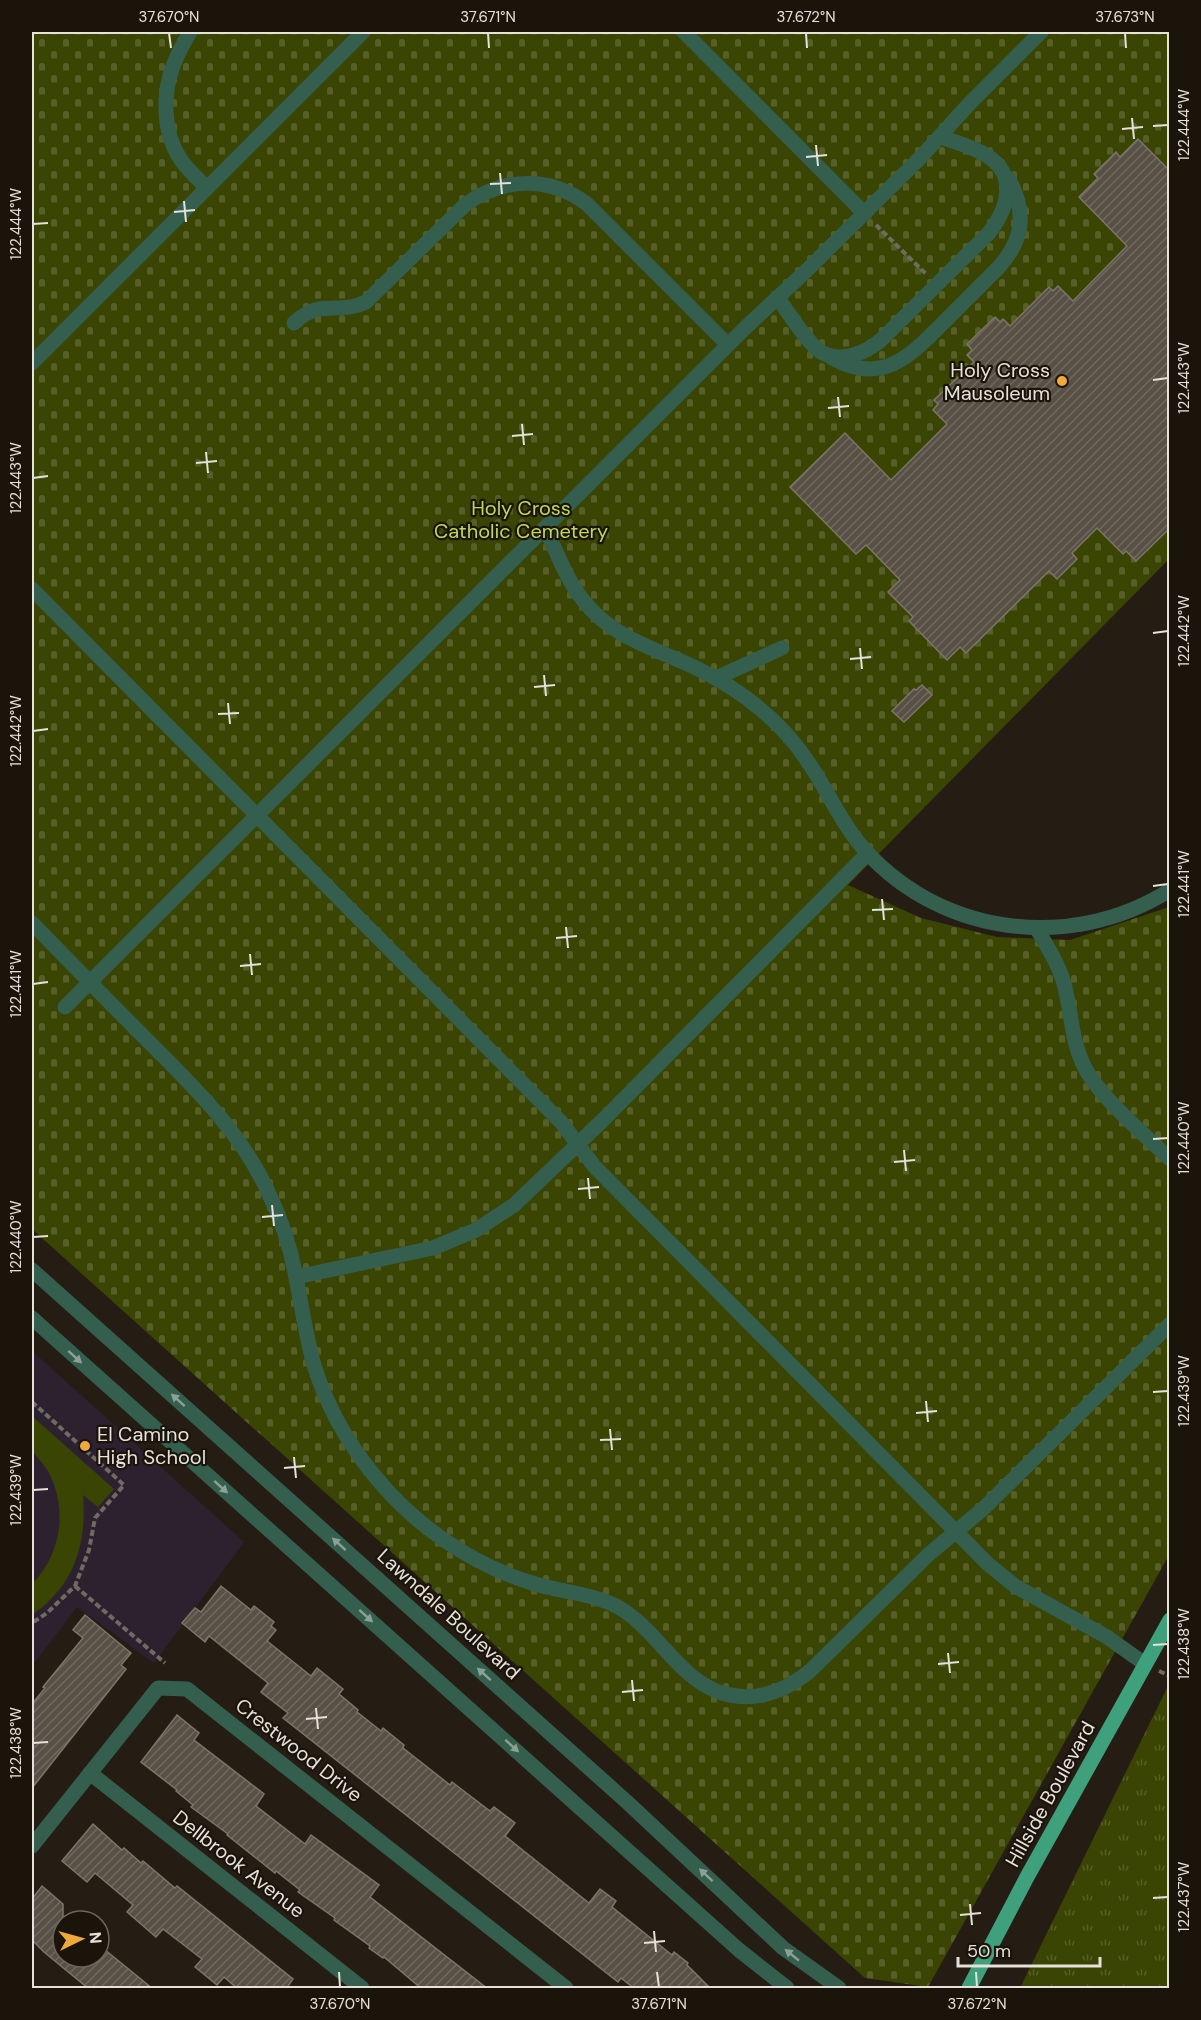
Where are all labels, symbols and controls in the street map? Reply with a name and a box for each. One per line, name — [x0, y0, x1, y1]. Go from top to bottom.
text: 37.670°N — [139, 7, 199, 27]
text: 37.671°N — [460, 7, 516, 27]
text: 37.672°N — [776, 7, 836, 27]
text: 37.673°N — [1095, 7, 1155, 27]
text: 122.444°W — [1174, 89, 1194, 161]
text: 122.444°W — [6, 188, 26, 260]
text: 122.443°W — [1174, 342, 1194, 414]
place label: Holy Cross Mausoleum — [944, 357, 1050, 406]
marker: Holy Cross Mausoleum — [1055, 374, 1069, 388]
text: 122.443°W — [6, 442, 26, 514]
park label: Holy Cross Catholic Cemetery — [434, 495, 608, 544]
text: 122.442°W — [1174, 595, 1194, 667]
text: 122.442°W — [6, 695, 26, 767]
text: 122.441°W — [1174, 850, 1194, 918]
text: 122.441°W — [6, 950, 26, 1018]
text: 122.440°W — [1174, 1101, 1194, 1175]
text: 122.440°W — [6, 1200, 26, 1274]
one-way arrow — [67, 1350, 82, 1363]
text: 122.439°W — [1174, 1355, 1194, 1427]
one-way arrow — [171, 1394, 186, 1407]
place label: El Camino High School — [97, 1421, 206, 1470]
marker: El Camino High School — [78, 1439, 92, 1453]
text: 122.439°W — [6, 1454, 26, 1526]
one-way arrow — [213, 1480, 228, 1493]
one-way arrow — [332, 1538, 347, 1551]
street label: Lawndale Boulevard — [372, 1543, 526, 1685]
text: 122.438°W — [1174, 1608, 1194, 1680]
one-way arrow — [358, 1609, 373, 1622]
one-way arrow — [477, 1667, 492, 1681]
street label: Crestwood Drive — [230, 1692, 368, 1808]
text: 122.438°W — [6, 1707, 26, 1779]
street label: Hillside Boulevard — [999, 1717, 1101, 1871]
one-way arrow — [504, 1739, 519, 1752]
street label: Dellbrook Avenue — [168, 1804, 310, 1924]
text: 122.437°W — [1174, 1861, 1194, 1932]
one-way arrow — [700, 1869, 714, 1883]
north arrow — [51, 1909, 111, 1969]
scale bar — [958, 1930, 1100, 1968]
text: N — [84, 1931, 106, 1944]
text: 50 m — [967, 1939, 1011, 1963]
one-way arrow — [784, 1948, 800, 1961]
text: 37.670°N — [310, 1994, 370, 2014]
text: 37.671°N — [631, 1994, 687, 2014]
text: 37.672°N — [947, 1994, 1007, 2014]

